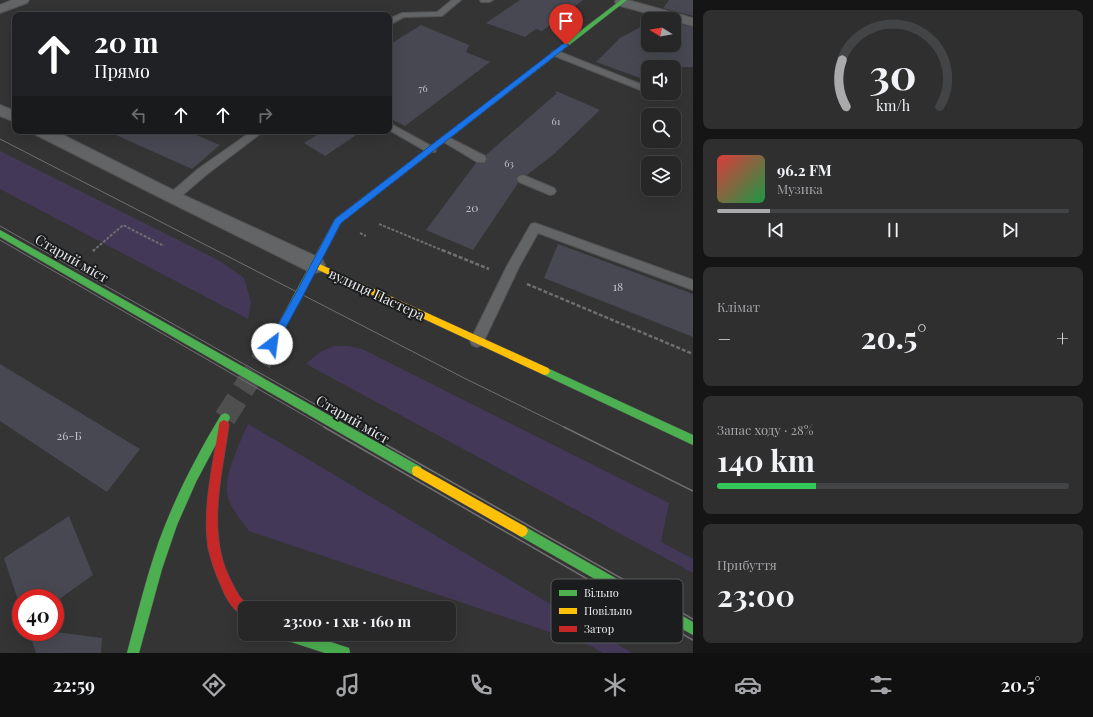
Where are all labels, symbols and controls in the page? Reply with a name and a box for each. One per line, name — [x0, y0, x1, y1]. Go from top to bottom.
pin — [549, 4, 583, 45]
icon: arrive — [555, 10, 577, 32]
north arrow — [641, 12, 681, 52]
map controls — [641, 12, 681, 196]
text: 20 m — [94, 23, 159, 60]
icon: ahead — [28, 28, 80, 80]
text: 30 — [869, 45, 917, 100]
text: Прямо — [94, 59, 150, 83]
button: sound — [641, 60, 681, 100]
house number: 76 — [418, 81, 428, 95]
text: km/h — [876, 96, 911, 115]
icon: left — [128, 104, 150, 126]
icon: ahead — [170, 104, 192, 126]
icon: ahead — [212, 104, 234, 126]
icon: right — [254, 104, 276, 126]
button: search — [641, 108, 681, 148]
house number: 61 — [552, 114, 561, 128]
house number: 63 — [504, 156, 514, 170]
button: layers — [641, 156, 681, 196]
text: 96.2 FM — [777, 160, 832, 180]
text: Музика — [777, 180, 823, 197]
house number: 20 — [466, 199, 478, 215]
icon: previous — [765, 219, 787, 241]
icon: pause — [882, 219, 904, 241]
icon: next — [999, 219, 1021, 241]
street label: Старий міст — [32, 229, 113, 287]
street label: вулиця Пастера — [326, 264, 428, 325]
house number: 18 — [613, 278, 623, 294]
text: Клімат — [717, 298, 760, 315]
text: 20.5° — [861, 317, 927, 357]
position arrow — [251, 323, 293, 365]
text: − — [717, 323, 731, 353]
text: + — [1056, 323, 1069, 353]
street label: Старий міст — [313, 390, 394, 448]
text: Запас ходу · 28% — [717, 421, 813, 438]
house number: 26-Б — [56, 427, 82, 443]
text: 140 km — [717, 440, 815, 480]
text: Прибуття — [717, 556, 777, 573]
text: 23:00 — [717, 575, 795, 615]
legend — [551, 579, 683, 643]
text: Вільно — [584, 585, 619, 600]
speed limit sign: 40 — [12, 589, 64, 641]
text: Повільно — [584, 603, 632, 618]
text: 23:00 · 1 хв · 160 m — [283, 611, 411, 631]
text: Затор — [584, 621, 614, 636]
icon: directions — [200, 671, 228, 699]
icon: music — [334, 671, 362, 699]
icon: phone — [467, 671, 495, 699]
icon: climate — [601, 671, 629, 699]
icon: car — [734, 671, 762, 699]
icon: filters — [867, 671, 895, 699]
text: 22:59 — [53, 673, 95, 697]
text: 20.5° — [1001, 673, 1040, 697]

